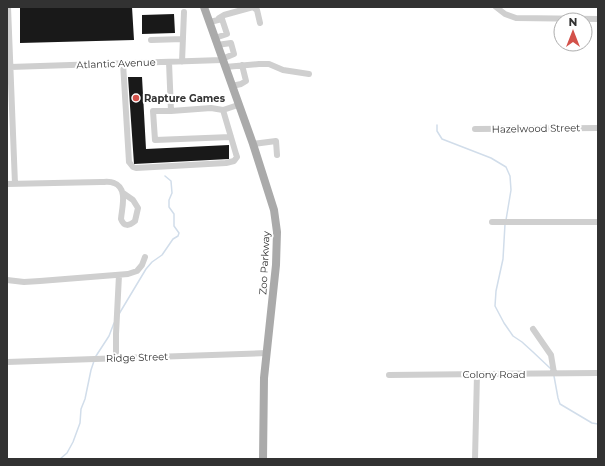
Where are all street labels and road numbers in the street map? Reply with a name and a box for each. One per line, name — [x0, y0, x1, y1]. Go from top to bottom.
street label: Atlantic Avenue — [76, 56, 156, 71]
street label: Hazelwood Street — [492, 121, 580, 136]
street label: Zoo Parkway — [256, 230, 273, 295]
street label: Ridge Street — [106, 350, 168, 365]
street label: Colony Road — [463, 368, 525, 381]

